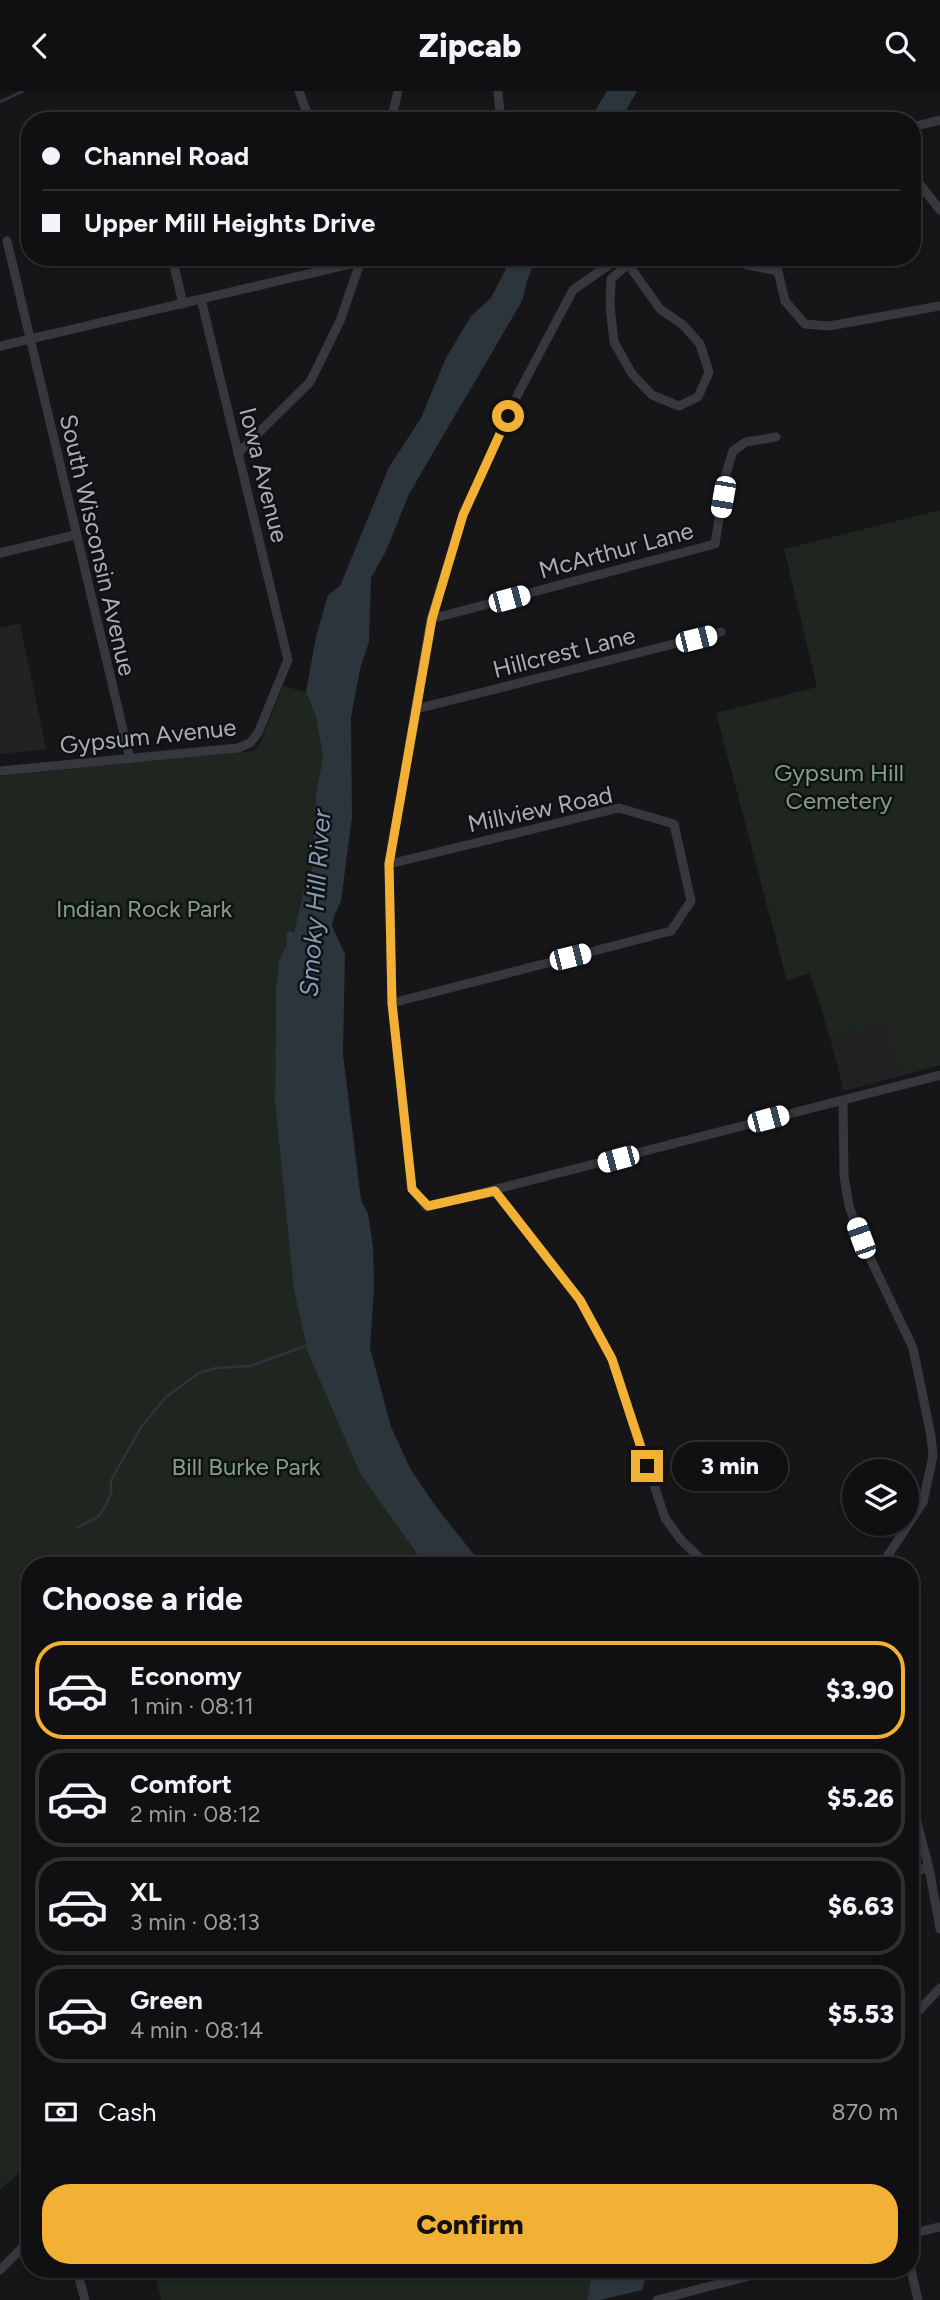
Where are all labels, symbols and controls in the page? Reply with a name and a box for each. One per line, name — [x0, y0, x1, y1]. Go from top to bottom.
icon: back — [21, 27, 59, 65]
text: Zipcab — [419, 27, 521, 65]
icon: search — [881, 27, 919, 65]
text: Channel Road — [84, 140, 249, 172]
text: Upper Mill Heights Drive — [84, 207, 375, 239]
route start — [492, 400, 524, 432]
street label: Iowa Avenue — [233, 405, 295, 545]
street label: South Wisconsin Avenue — [54, 411, 142, 679]
car — [710, 474, 737, 520]
street label: McArthur Lane — [536, 515, 696, 585]
car — [486, 583, 533, 615]
street label: Hillcrest Lane — [490, 620, 638, 684]
car — [674, 624, 719, 654]
street label: Gypsum Avenue — [58, 712, 238, 760]
park label: Gypsum Hill Cemetery — [774, 758, 904, 815]
street label: Millview Road — [465, 780, 615, 838]
water label: Smoky Hill River — [292, 807, 338, 998]
park label: Indian Rock Park — [56, 894, 232, 923]
car — [548, 942, 593, 972]
car — [745, 1103, 792, 1135]
car — [595, 1143, 642, 1175]
car — [844, 1215, 879, 1261]
callout: 3 min — [672, 1441, 787, 1491]
route end — [631, 1450, 663, 1482]
park label: Bill Burke Park — [172, 1452, 321, 1481]
text: 3 min — [701, 1452, 759, 1480]
map controls — [842, 1459, 919, 1536]
button: layers — [842, 1459, 919, 1536]
text: Choose a ride — [42, 1580, 243, 1618]
icon: car — [46, 1659, 109, 1722]
text: Economy — [130, 1660, 242, 1692]
text: $3.90 — [826, 1674, 894, 1706]
text: 1 min · 08:11 — [130, 1692, 254, 1720]
icon: car — [46, 1767, 109, 1830]
text: Comfort — [130, 1768, 232, 1800]
text: $5.26 — [827, 1782, 894, 1814]
text: 2 min · 08:12 — [130, 1800, 261, 1828]
icon: car — [46, 1875, 109, 1938]
text: XL — [130, 1876, 162, 1908]
text: $6.63 — [828, 1890, 894, 1922]
text: 3 min · 08:13 — [130, 1908, 260, 1936]
icon: car — [46, 1983, 109, 2046]
text: Green — [130, 1984, 203, 2016]
text: $5.53 — [828, 1998, 894, 2030]
text: 4 min · 08:14 — [130, 2016, 263, 2044]
icon: cash — [42, 2093, 80, 2131]
text: Cash — [98, 2096, 157, 2128]
text: 870 m — [832, 2098, 898, 2126]
button: Confirm — [42, 2184, 898, 2264]

